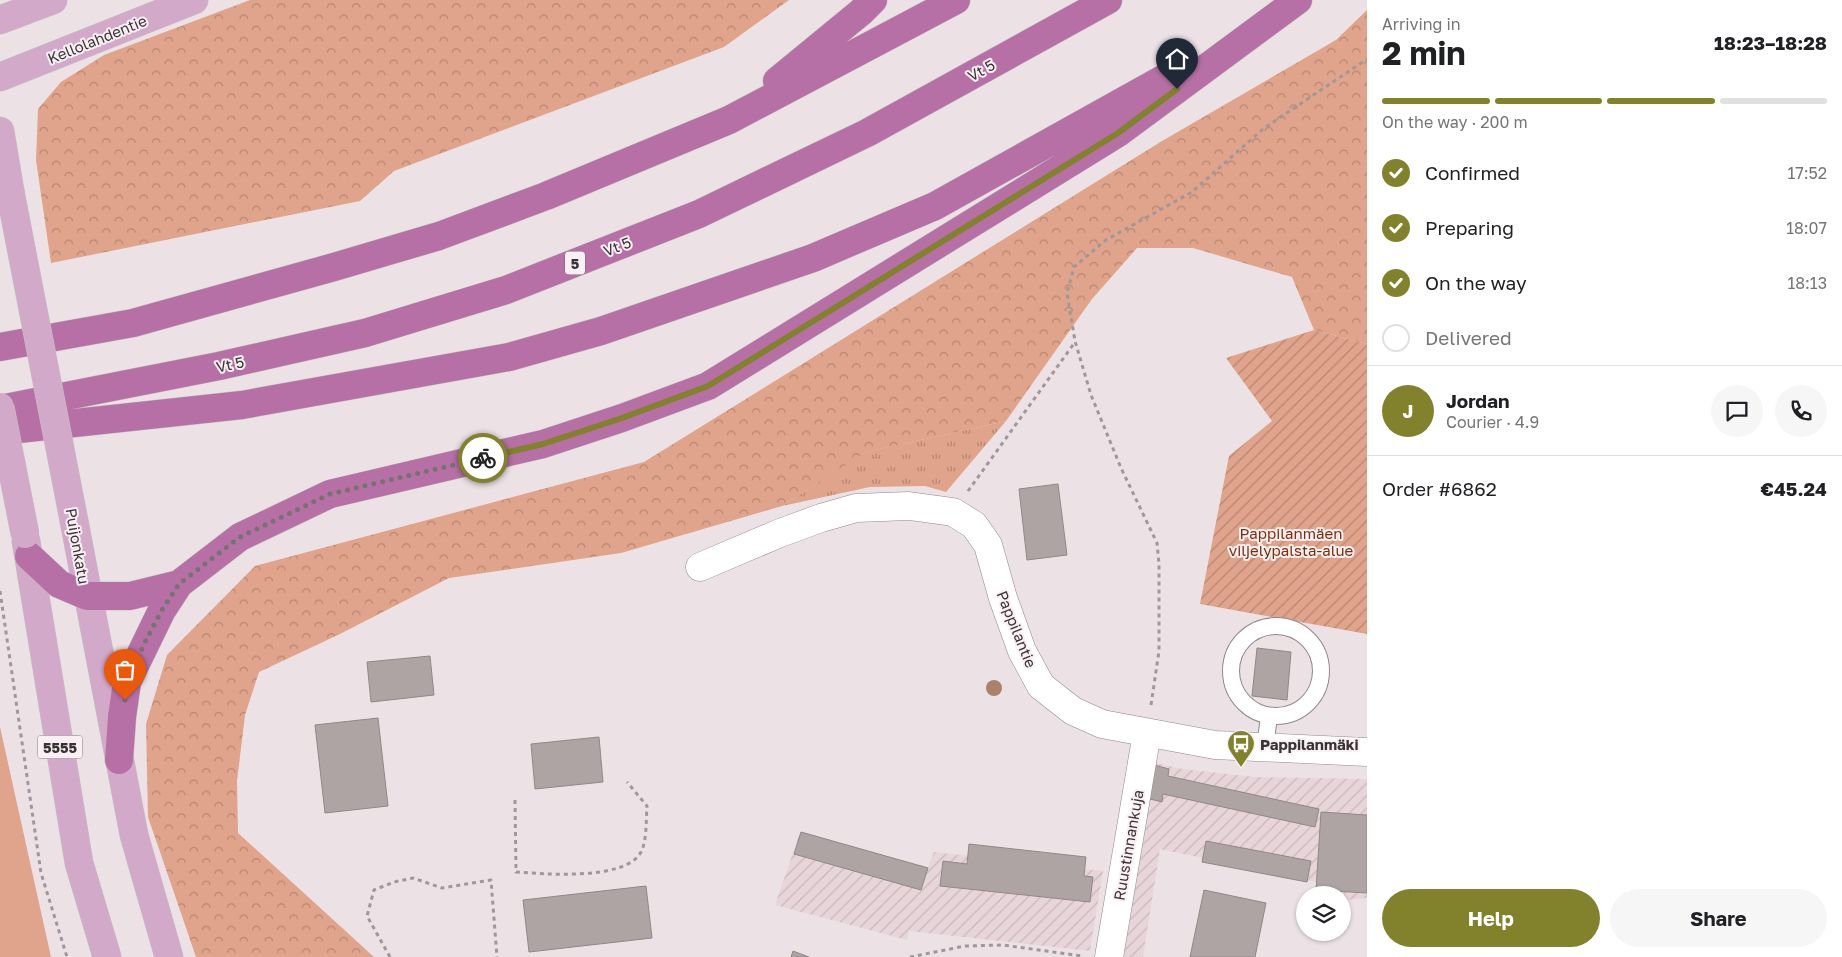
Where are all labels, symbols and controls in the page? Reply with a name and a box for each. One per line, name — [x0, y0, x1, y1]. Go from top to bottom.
street label: Kellolahdentie — [45, 11, 150, 67]
text: Arriving in — [1382, 14, 1461, 34]
text: 18:23–18:28 — [1714, 31, 1827, 54]
text: 2 min — [1382, 34, 1466, 72]
pin — [1156, 38, 1198, 89]
icon: home — [1163, 45, 1191, 73]
street label: Vt 5 — [964, 55, 998, 85]
text: On the way · 200 m — [1382, 112, 1528, 132]
icon: check — [1382, 159, 1410, 187]
text: Confirmed — [1425, 161, 1520, 184]
text: 17:52 — [1787, 163, 1827, 183]
icon: check — [1382, 214, 1410, 242]
text: Preparing — [1425, 216, 1514, 239]
text: 18:07 — [1786, 218, 1827, 238]
street label: Vt 5 — [601, 233, 633, 259]
road number: 5 — [565, 252, 585, 274]
icon: check — [1382, 269, 1410, 297]
text: On the way — [1425, 271, 1527, 294]
text: 18:13 — [1788, 273, 1827, 293]
text: Delivered — [1425, 326, 1512, 349]
street label: Vt 5 — [214, 352, 246, 376]
button: chat — [1711, 385, 1763, 437]
button: phone — [1775, 385, 1827, 437]
text: Jordan — [1446, 389, 1510, 412]
text: J — [1403, 399, 1413, 422]
text: Courier · 4.9 — [1446, 412, 1539, 432]
courier — [458, 433, 508, 483]
icon: bike — [469, 444, 497, 472]
text: Order #6862 — [1382, 477, 1497, 500]
text: €45.24 — [1761, 477, 1827, 500]
street label: Puijonkatu — [62, 507, 94, 585]
park label: Pappilanmäen viljelypalsta-alue — [1229, 524, 1354, 559]
street label: Pappilantie — [993, 588, 1041, 671]
pin — [104, 649, 146, 700]
icon: bag — [111, 656, 139, 684]
bus stop icon: Pappilanmäki — [1226, 729, 1256, 768]
place label: Pappilanmäki — [1260, 735, 1359, 753]
road number: 5555 — [38, 736, 82, 759]
street label: Ruustinnankuja — [1109, 788, 1147, 902]
map controls — [1296, 886, 1351, 941]
button: layers — [1296, 886, 1351, 941]
button: Help — [1382, 889, 1600, 947]
button: Share — [1610, 889, 1827, 947]

